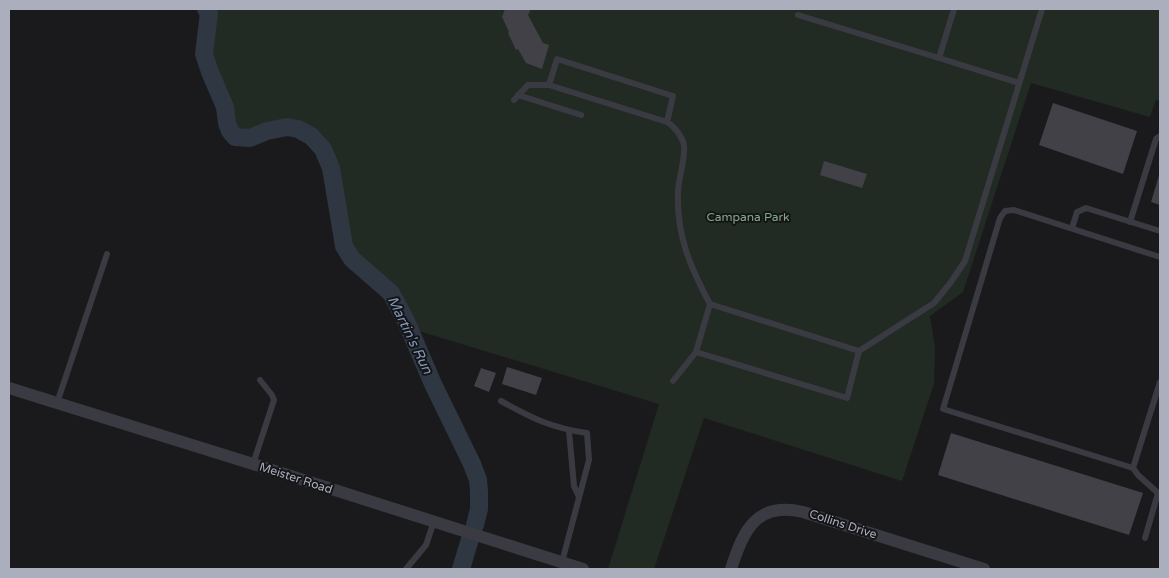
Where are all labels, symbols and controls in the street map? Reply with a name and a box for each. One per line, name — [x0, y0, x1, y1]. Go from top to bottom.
park label: Campana Park — [706, 210, 790, 224]
water label: Martin's Run — [384, 293, 436, 377]
street label: Meister Road — [258, 460, 334, 496]
street label: Collins Drive — [807, 507, 879, 542]

